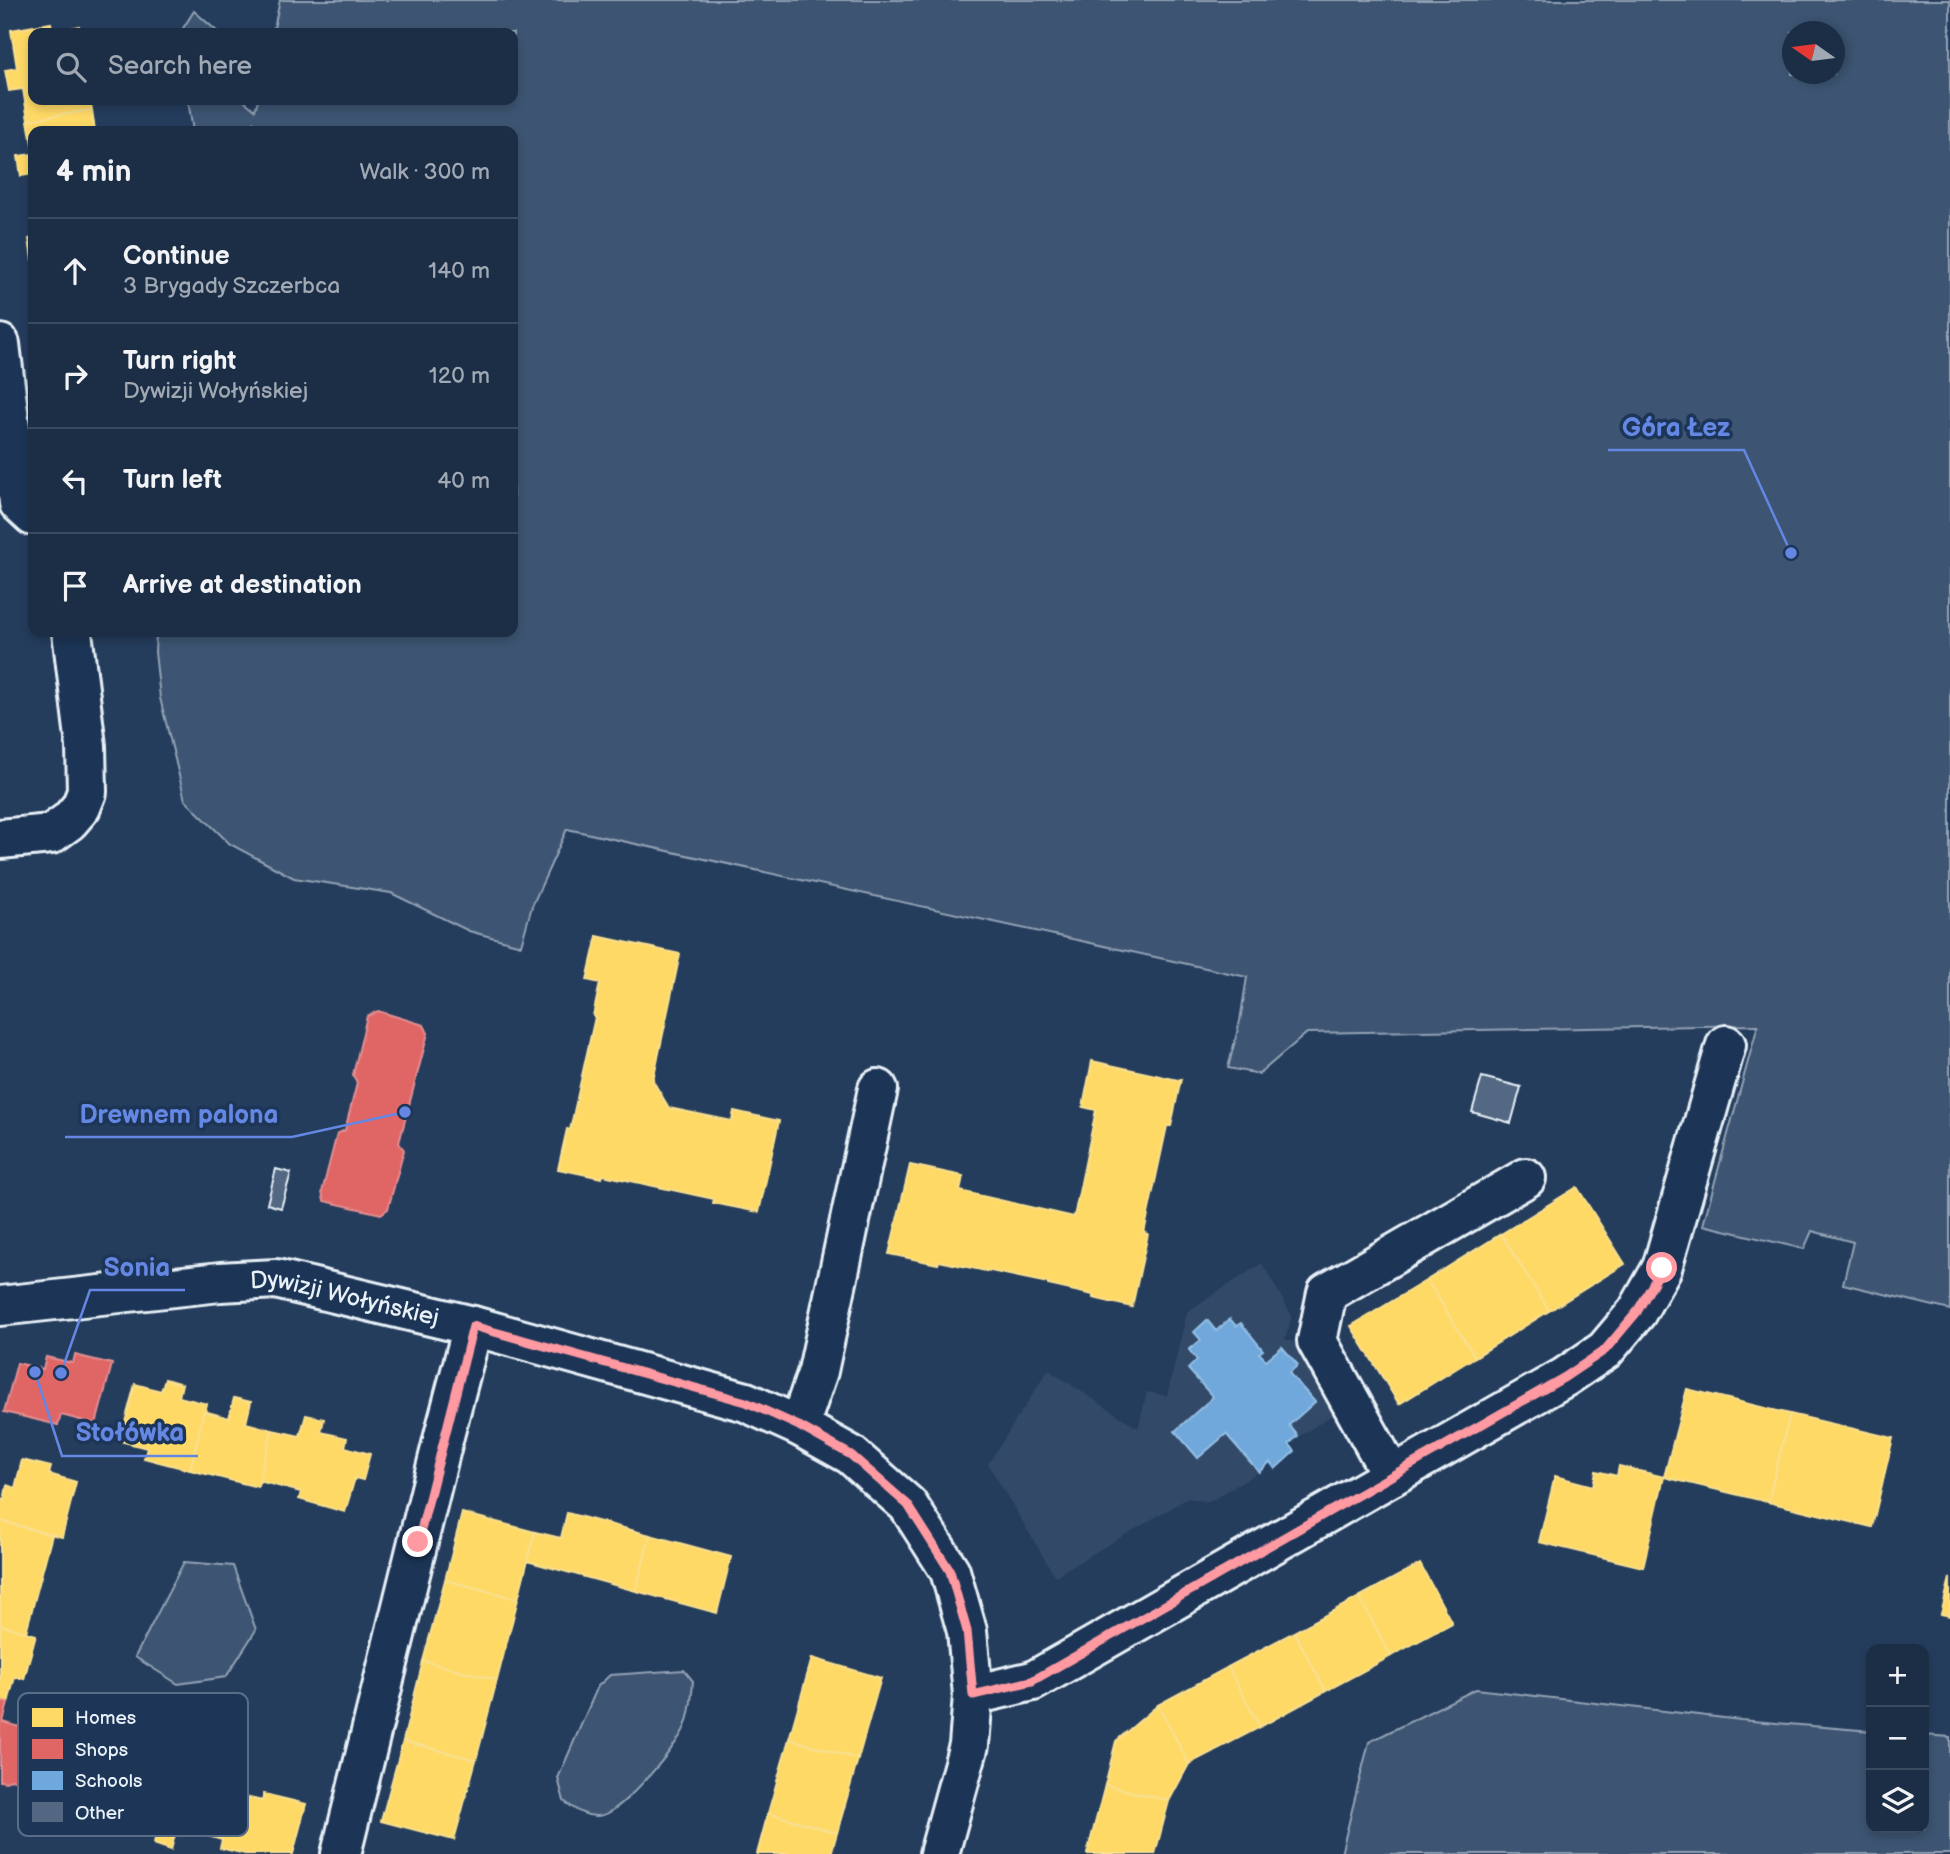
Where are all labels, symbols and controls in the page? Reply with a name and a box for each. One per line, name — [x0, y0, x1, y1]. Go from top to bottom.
north arrow — [1782, 21, 1845, 84]
search box — [28, 28, 518, 105]
icon: search — [52, 48, 90, 86]
text: Search here — [108, 51, 252, 82]
text: 4 min — [56, 154, 131, 190]
text: Walk · 300 m — [359, 158, 490, 186]
text: Continue — [123, 241, 230, 272]
icon: ahead — [56, 252, 94, 290]
text: 140 m — [428, 257, 490, 285]
text: 3 Brygady Szczerbca — [123, 272, 340, 300]
text: Turn right — [123, 346, 236, 377]
icon: right — [56, 357, 94, 395]
text: 120 m — [429, 362, 490, 390]
text: Dywizji Wołyńskiej — [123, 377, 308, 405]
callout: Góra Łez — [1608, 403, 1744, 450]
text: Góra Łez — [1622, 413, 1730, 444]
icon: left — [56, 462, 94, 500]
text: Turn left — [123, 465, 222, 496]
text: 40 m — [437, 467, 490, 495]
icon: arrive — [56, 567, 94, 605]
text: Arrive at destination — [123, 570, 362, 601]
callout: Drewnem palona — [65, 1090, 292, 1137]
text: Drewnem palona — [79, 1100, 279, 1131]
callout: Sonia — [90, 1243, 185, 1290]
route start — [1646, 1252, 1677, 1283]
text: Sonia — [104, 1253, 170, 1284]
street label: Dywizji Wołyńskiej — [249, 1264, 442, 1332]
callout: Stołówka — [62, 1409, 198, 1456]
text: Stołówka — [76, 1418, 184, 1449]
route end — [402, 1526, 433, 1557]
map controls — [1866, 1644, 1929, 1833]
button: + — [1866, 1644, 1929, 1707]
legend — [18, 1693, 248, 1836]
text: Homes — [75, 1707, 136, 1730]
button: − — [1866, 1707, 1929, 1770]
text: Shops — [75, 1739, 128, 1762]
text: Schools — [75, 1770, 142, 1793]
button: layers — [1866, 1770, 1929, 1833]
text: Other — [75, 1802, 125, 1825]

